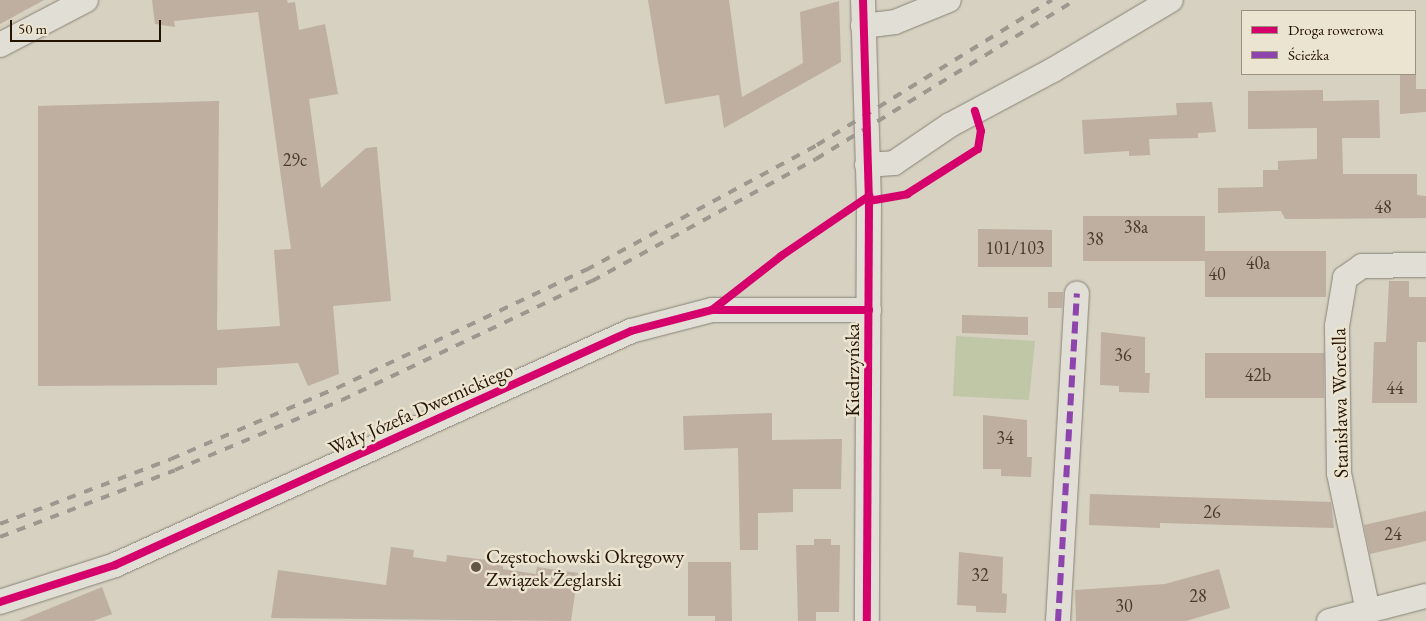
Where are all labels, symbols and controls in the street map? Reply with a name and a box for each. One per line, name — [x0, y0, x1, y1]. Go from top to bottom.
scale bar — [12, 10, 164, 42]
legend — [1241, 10, 1416, 75]
text: 50 m — [18, 19, 47, 38]
text: Droga rowerowa — [1288, 20, 1383, 39]
text: Ścieżka — [1288, 45, 1329, 64]
house number: 29c — [283, 149, 307, 171]
house number: 48 — [1374, 196, 1392, 218]
house number: 38a — [1124, 216, 1148, 238]
house number: 38 — [1086, 228, 1104, 250]
house number: 101/103 — [985, 237, 1045, 259]
house number: 40a — [1246, 252, 1270, 274]
house number: 40 — [1208, 263, 1226, 285]
street label: Kiedrzyńska — [840, 323, 864, 417]
street label: Stanisława Worcella — [1327, 328, 1353, 478]
house number: 36 — [1114, 344, 1132, 366]
street label: Wały Józefa Dwernickiego — [325, 358, 517, 460]
house number: 42b — [1245, 364, 1271, 386]
house number: 44 — [1386, 377, 1404, 399]
house number: 34 — [996, 427, 1014, 449]
house number: 26 — [1203, 501, 1221, 523]
house number: 24 — [1384, 523, 1402, 545]
place label: Częstochowski Okręgowy Związek Żeglarski — [486, 544, 684, 591]
marker: Częstochowski Okręgowy Związek Żeglarski — [470, 561, 482, 573]
house number: 32 — [971, 564, 989, 586]
house number: 28 — [1189, 585, 1207, 607]
house number: 30 — [1115, 595, 1133, 617]

